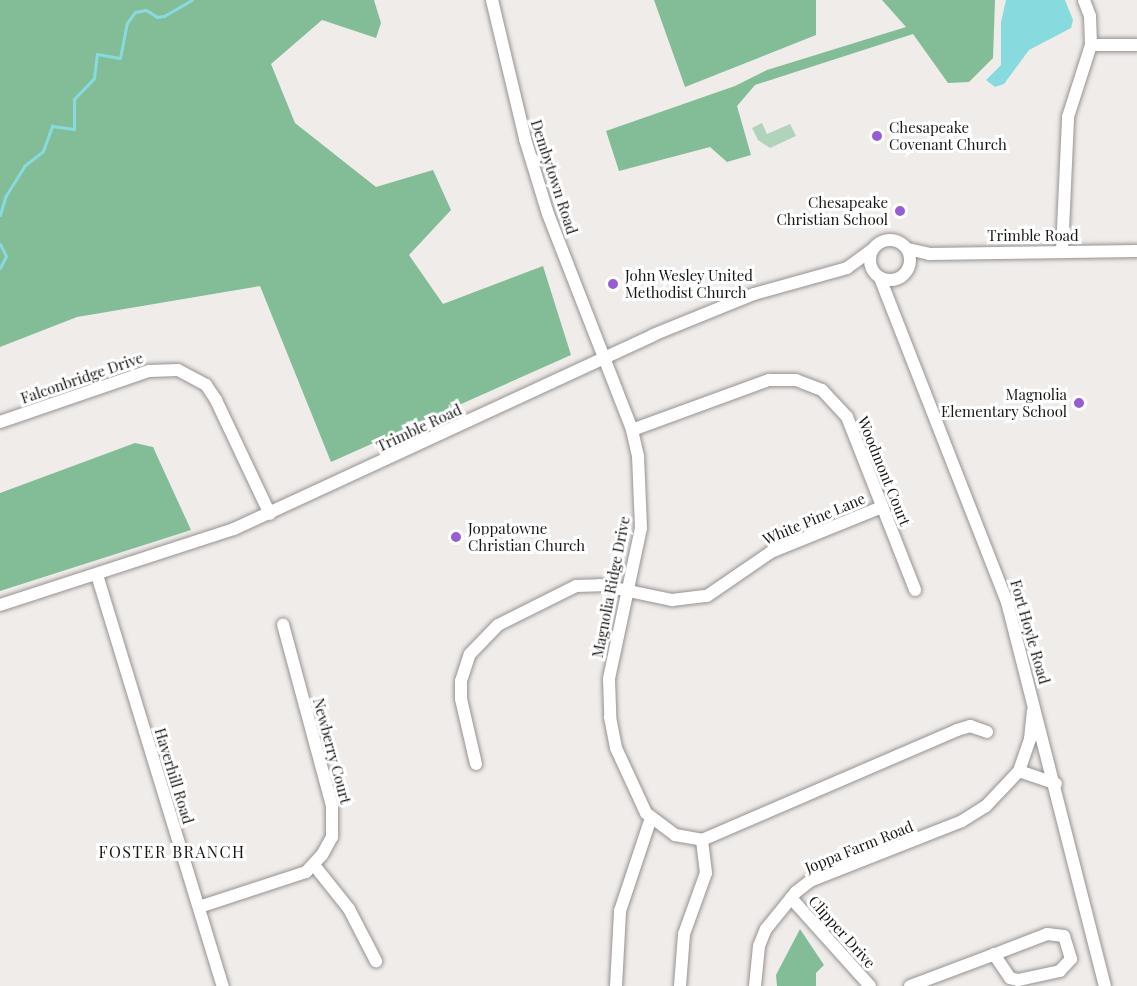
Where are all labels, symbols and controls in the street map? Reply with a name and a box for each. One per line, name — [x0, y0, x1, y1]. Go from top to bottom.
street label: Dembytown Road — [527, 117, 581, 237]
place label: Chesapeake Covenant Church — [889, 118, 1007, 153]
marker: Chesapeake Covenant Church — [870, 129, 884, 143]
place label: Chesapeake Christian School — [776, 193, 888, 228]
marker: Chesapeake Christian School — [893, 204, 907, 218]
street label: Trimble Road — [987, 227, 1079, 245]
place label: John Wesley United Methodist Church — [625, 266, 754, 301]
marker: John Wesley United Methodist Church — [606, 277, 620, 291]
street label: Falconbridge Drive — [18, 349, 146, 407]
place label: Magnolia Elementary School — [941, 385, 1067, 420]
marker: Magnolia Elementary School — [1072, 396, 1086, 410]
street label: Trimble Road — [374, 400, 464, 456]
street label: Woodmont Court — [854, 414, 914, 528]
street label: White Pine Lane — [760, 489, 868, 549]
street label: Magnolia Ridge Drive — [588, 515, 634, 659]
place label: Joppatowne Christian Church — [468, 519, 585, 554]
marker: Joppatowne Christian Church — [449, 530, 463, 544]
street label: Fort Hoyle Road — [1006, 578, 1054, 686]
street label: Newberry Court — [309, 696, 355, 806]
street label: Haverhill Road — [151, 726, 197, 826]
street label: Joppa Farm Road — [802, 817, 916, 877]
district label: FOSTER BRANCH — [98, 842, 246, 862]
street label: Clipper Drive — [805, 892, 879, 972]

